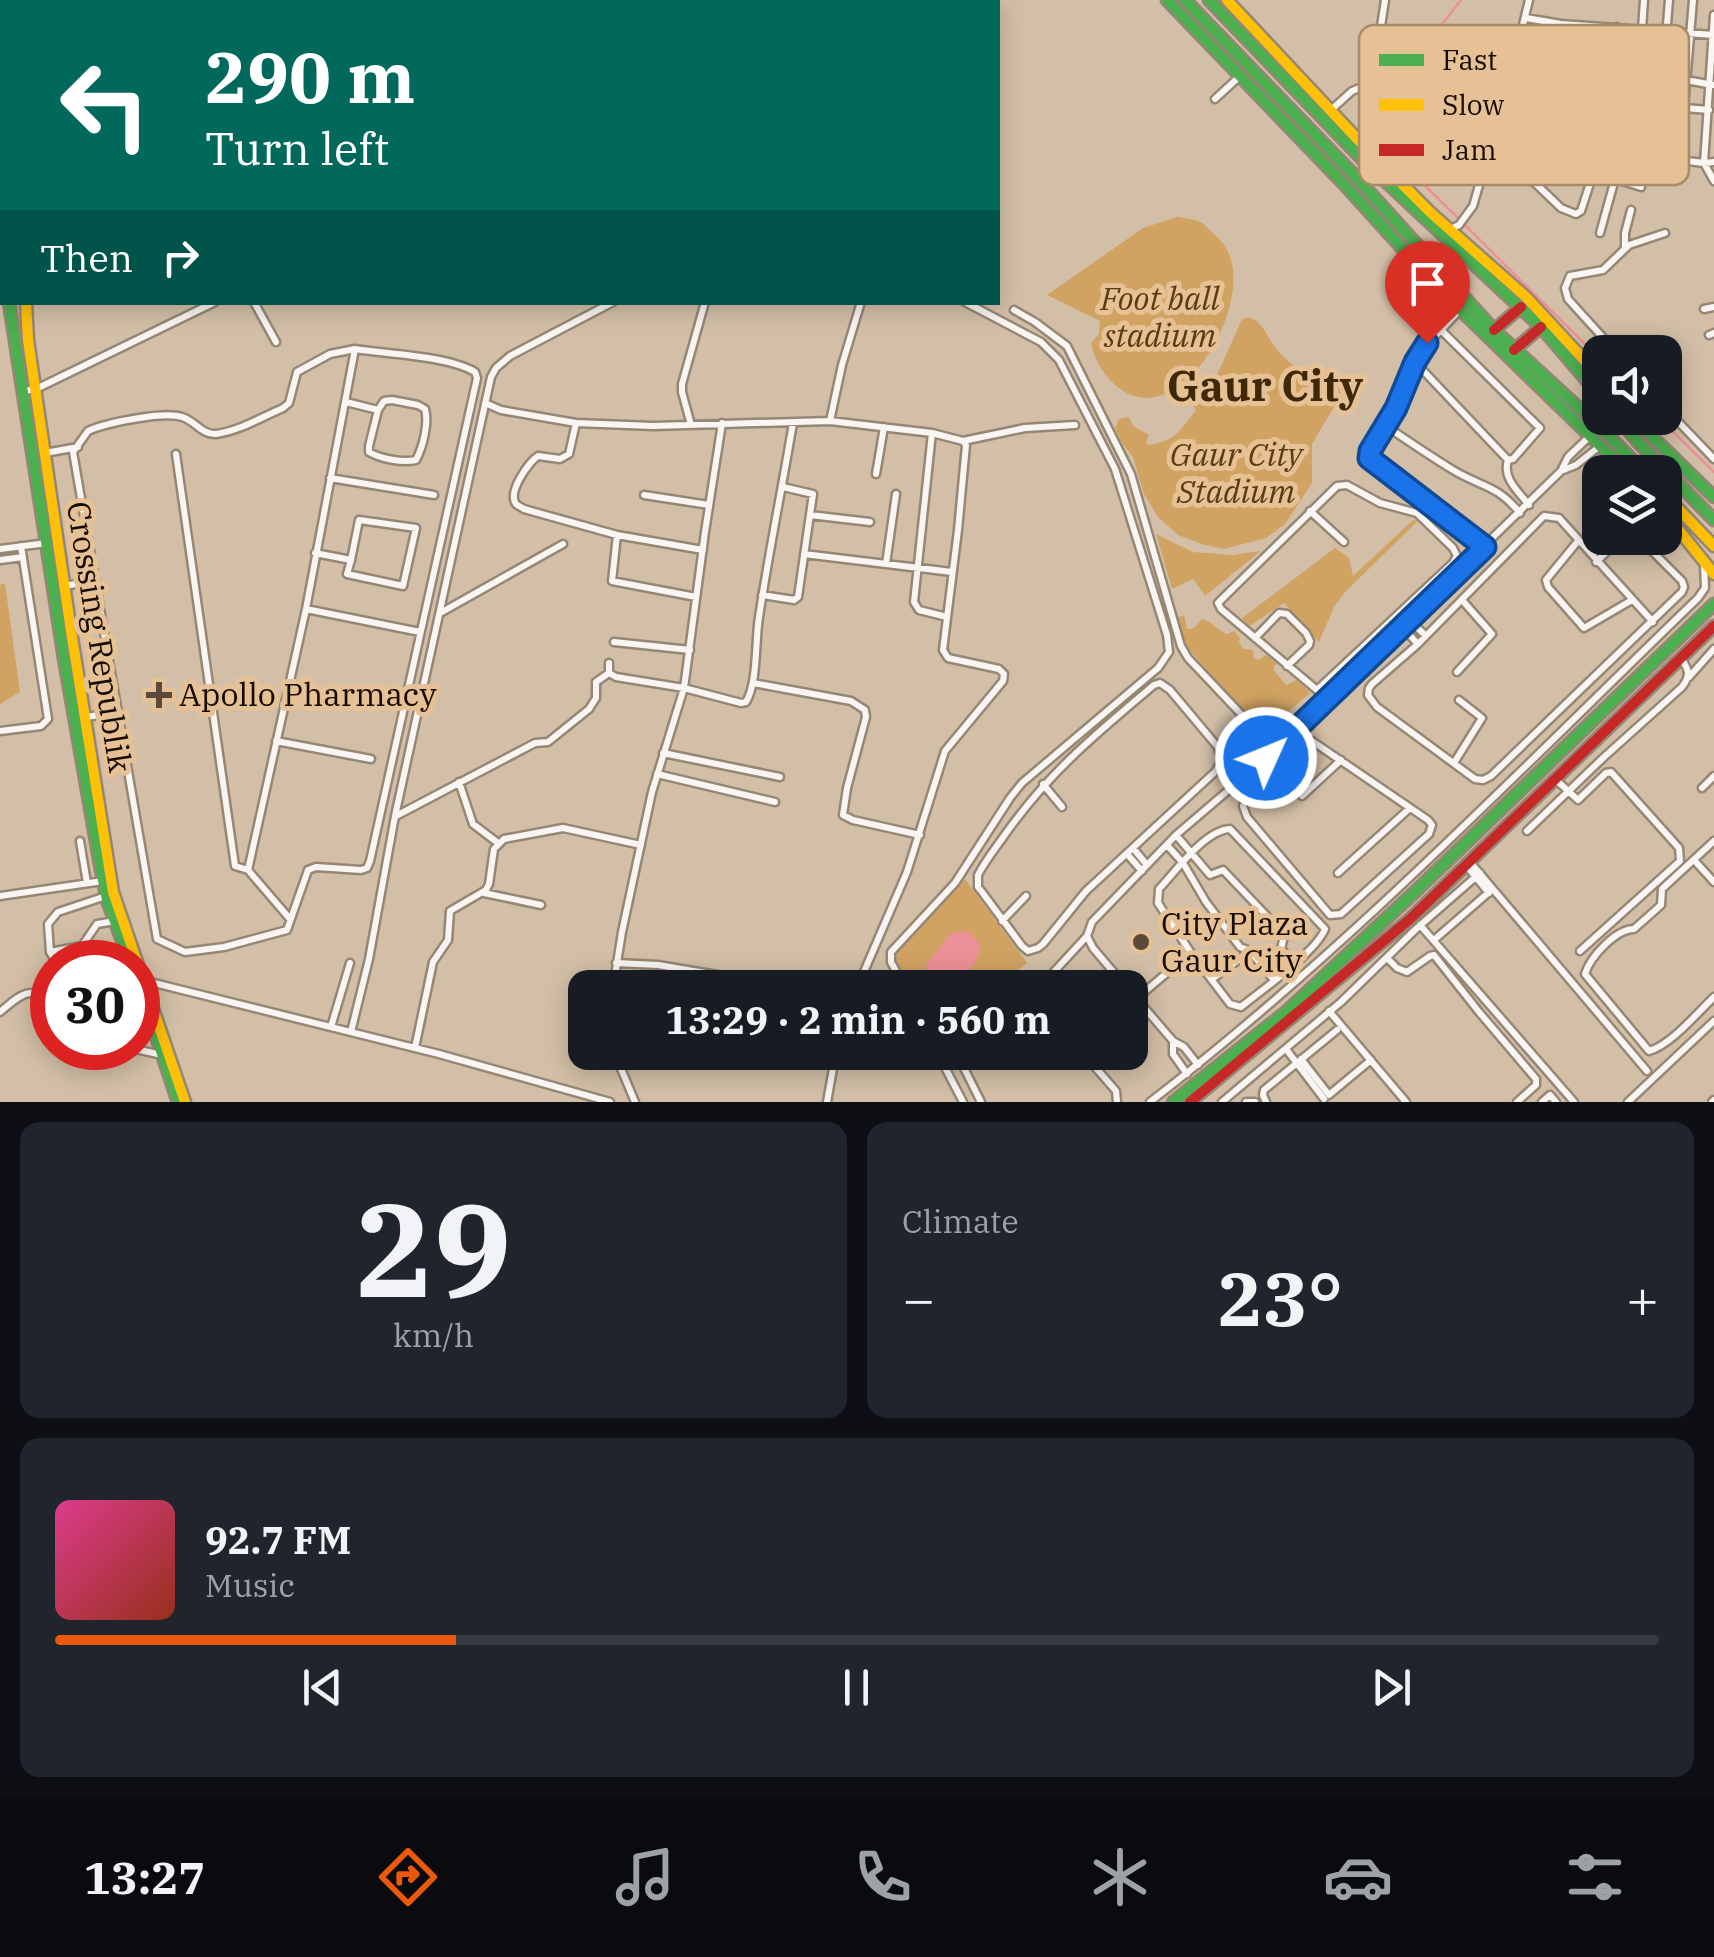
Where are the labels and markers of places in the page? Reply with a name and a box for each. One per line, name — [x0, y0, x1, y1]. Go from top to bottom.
pin — [1385, 241, 1470, 344]
place label: Apollo Pharmacy — [179, 673, 437, 715]
marker: Apollo Pharmacy — [148, 684, 170, 706]
place label: City Plaza Gaur City — [1161, 902, 1308, 981]
marker: City Plaza Gaur City — [1130, 931, 1152, 953]

